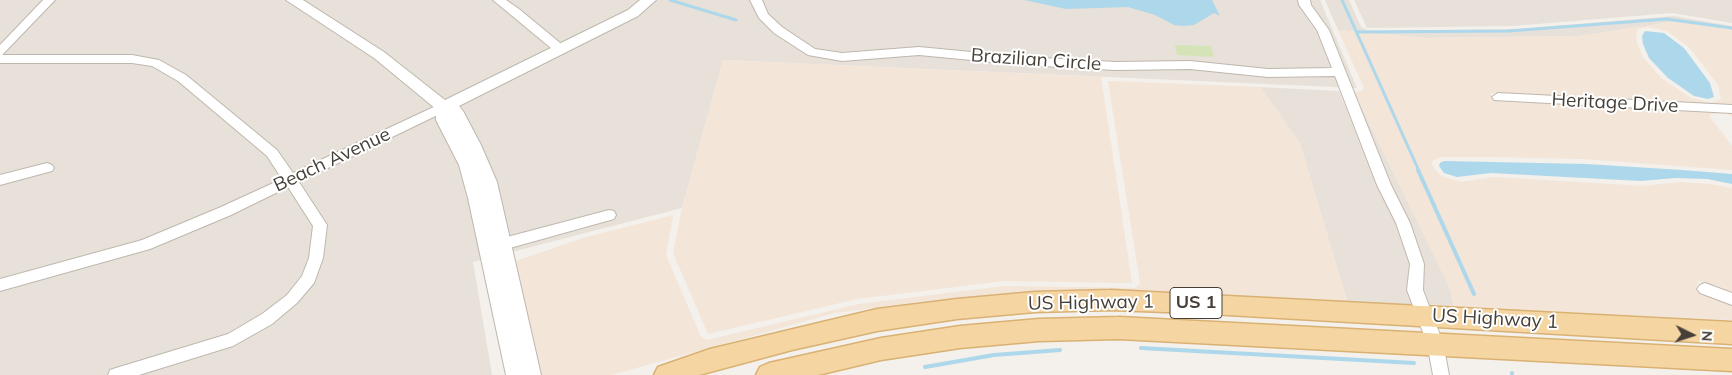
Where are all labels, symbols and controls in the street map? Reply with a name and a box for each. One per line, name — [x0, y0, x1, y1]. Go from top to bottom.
street label: Brazilian Circle — [970, 44, 1102, 76]
street label: Heritage Drive — [1551, 88, 1679, 118]
street label: Beach Avenue — [270, 123, 394, 197]
road number: US 1 — [1170, 288, 1222, 318]
street label: US Highway 1 — [1028, 290, 1154, 316]
street label: US Highway 1 — [1431, 304, 1559, 334]
north arrow — [1667, 310, 1717, 360]
text: N — [1698, 330, 1716, 342]

